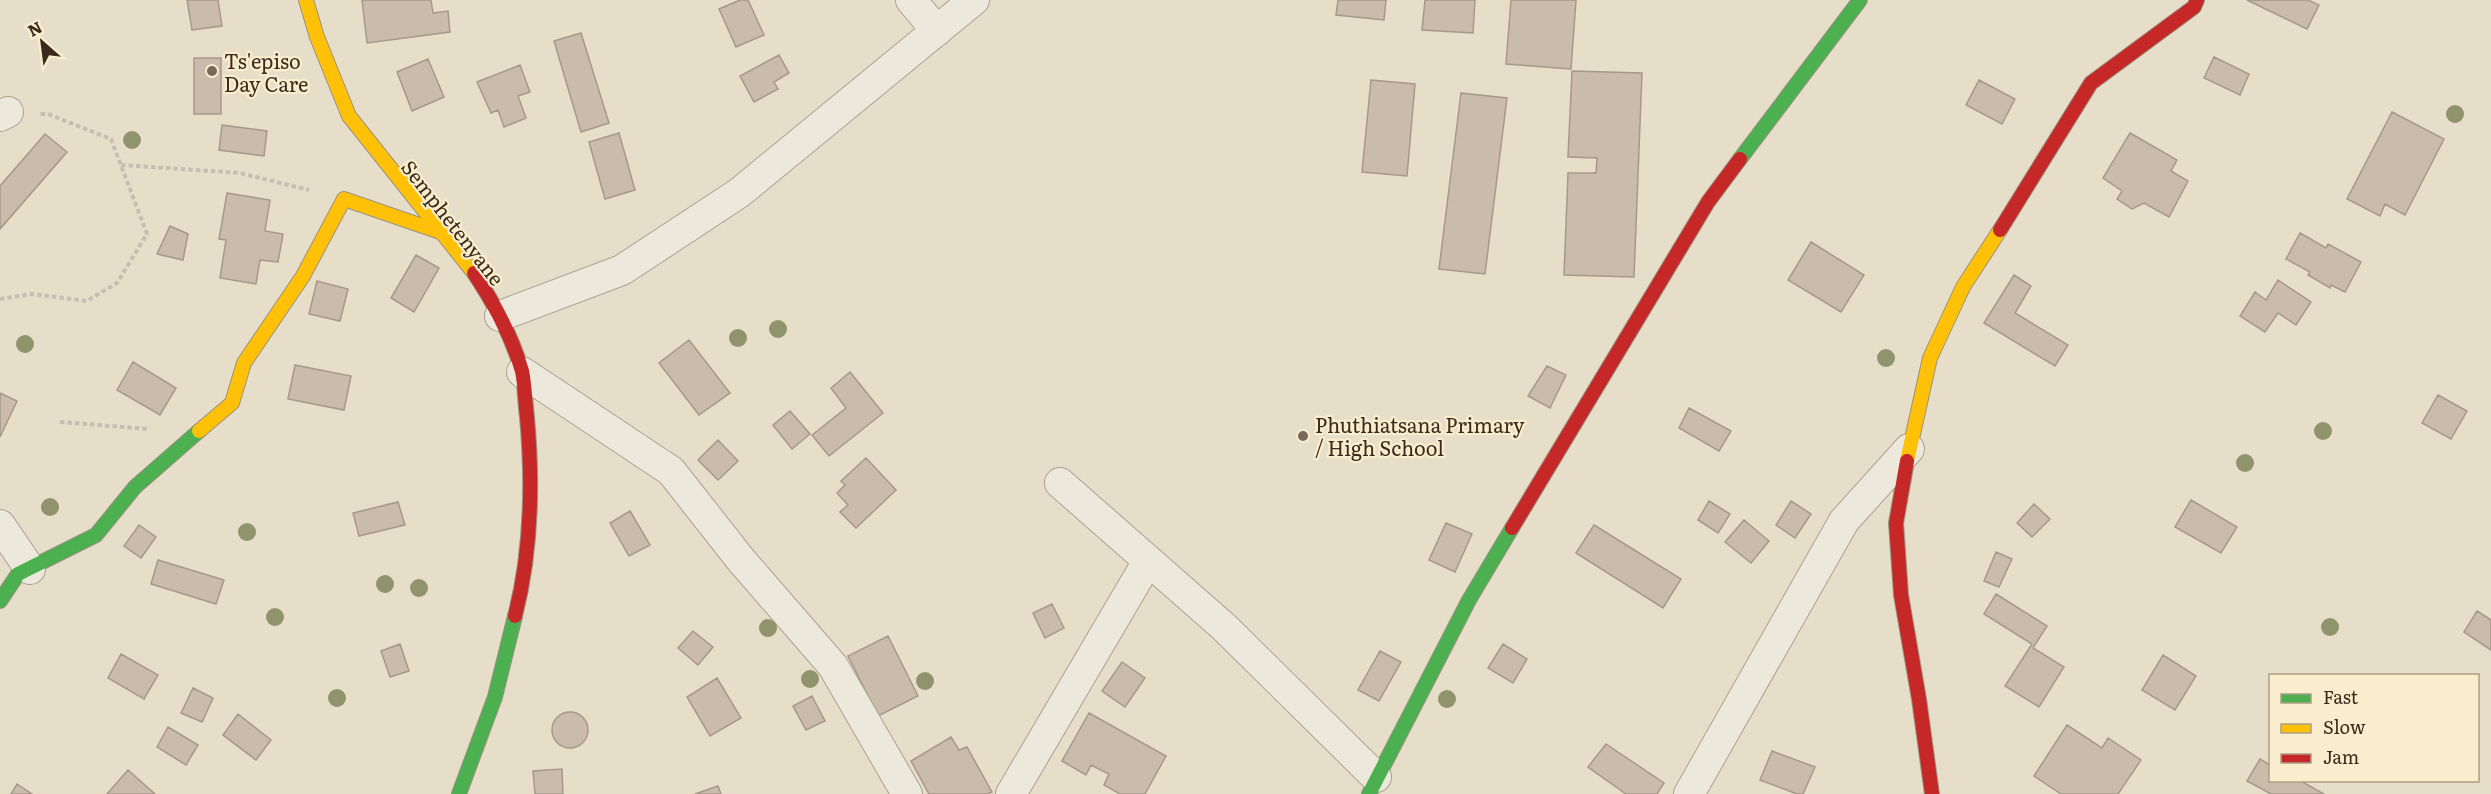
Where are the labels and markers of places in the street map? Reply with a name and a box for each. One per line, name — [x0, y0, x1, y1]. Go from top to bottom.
place label: Ts'episo Day Care — [224, 45, 309, 98]
marker: Ts'episo Day Care — [205, 64, 219, 78]
place label: Phuthiatsana Primary / High School — [1315, 409, 1525, 462]
marker: Phuthiatsana Primary / High School — [1296, 429, 1310, 443]

